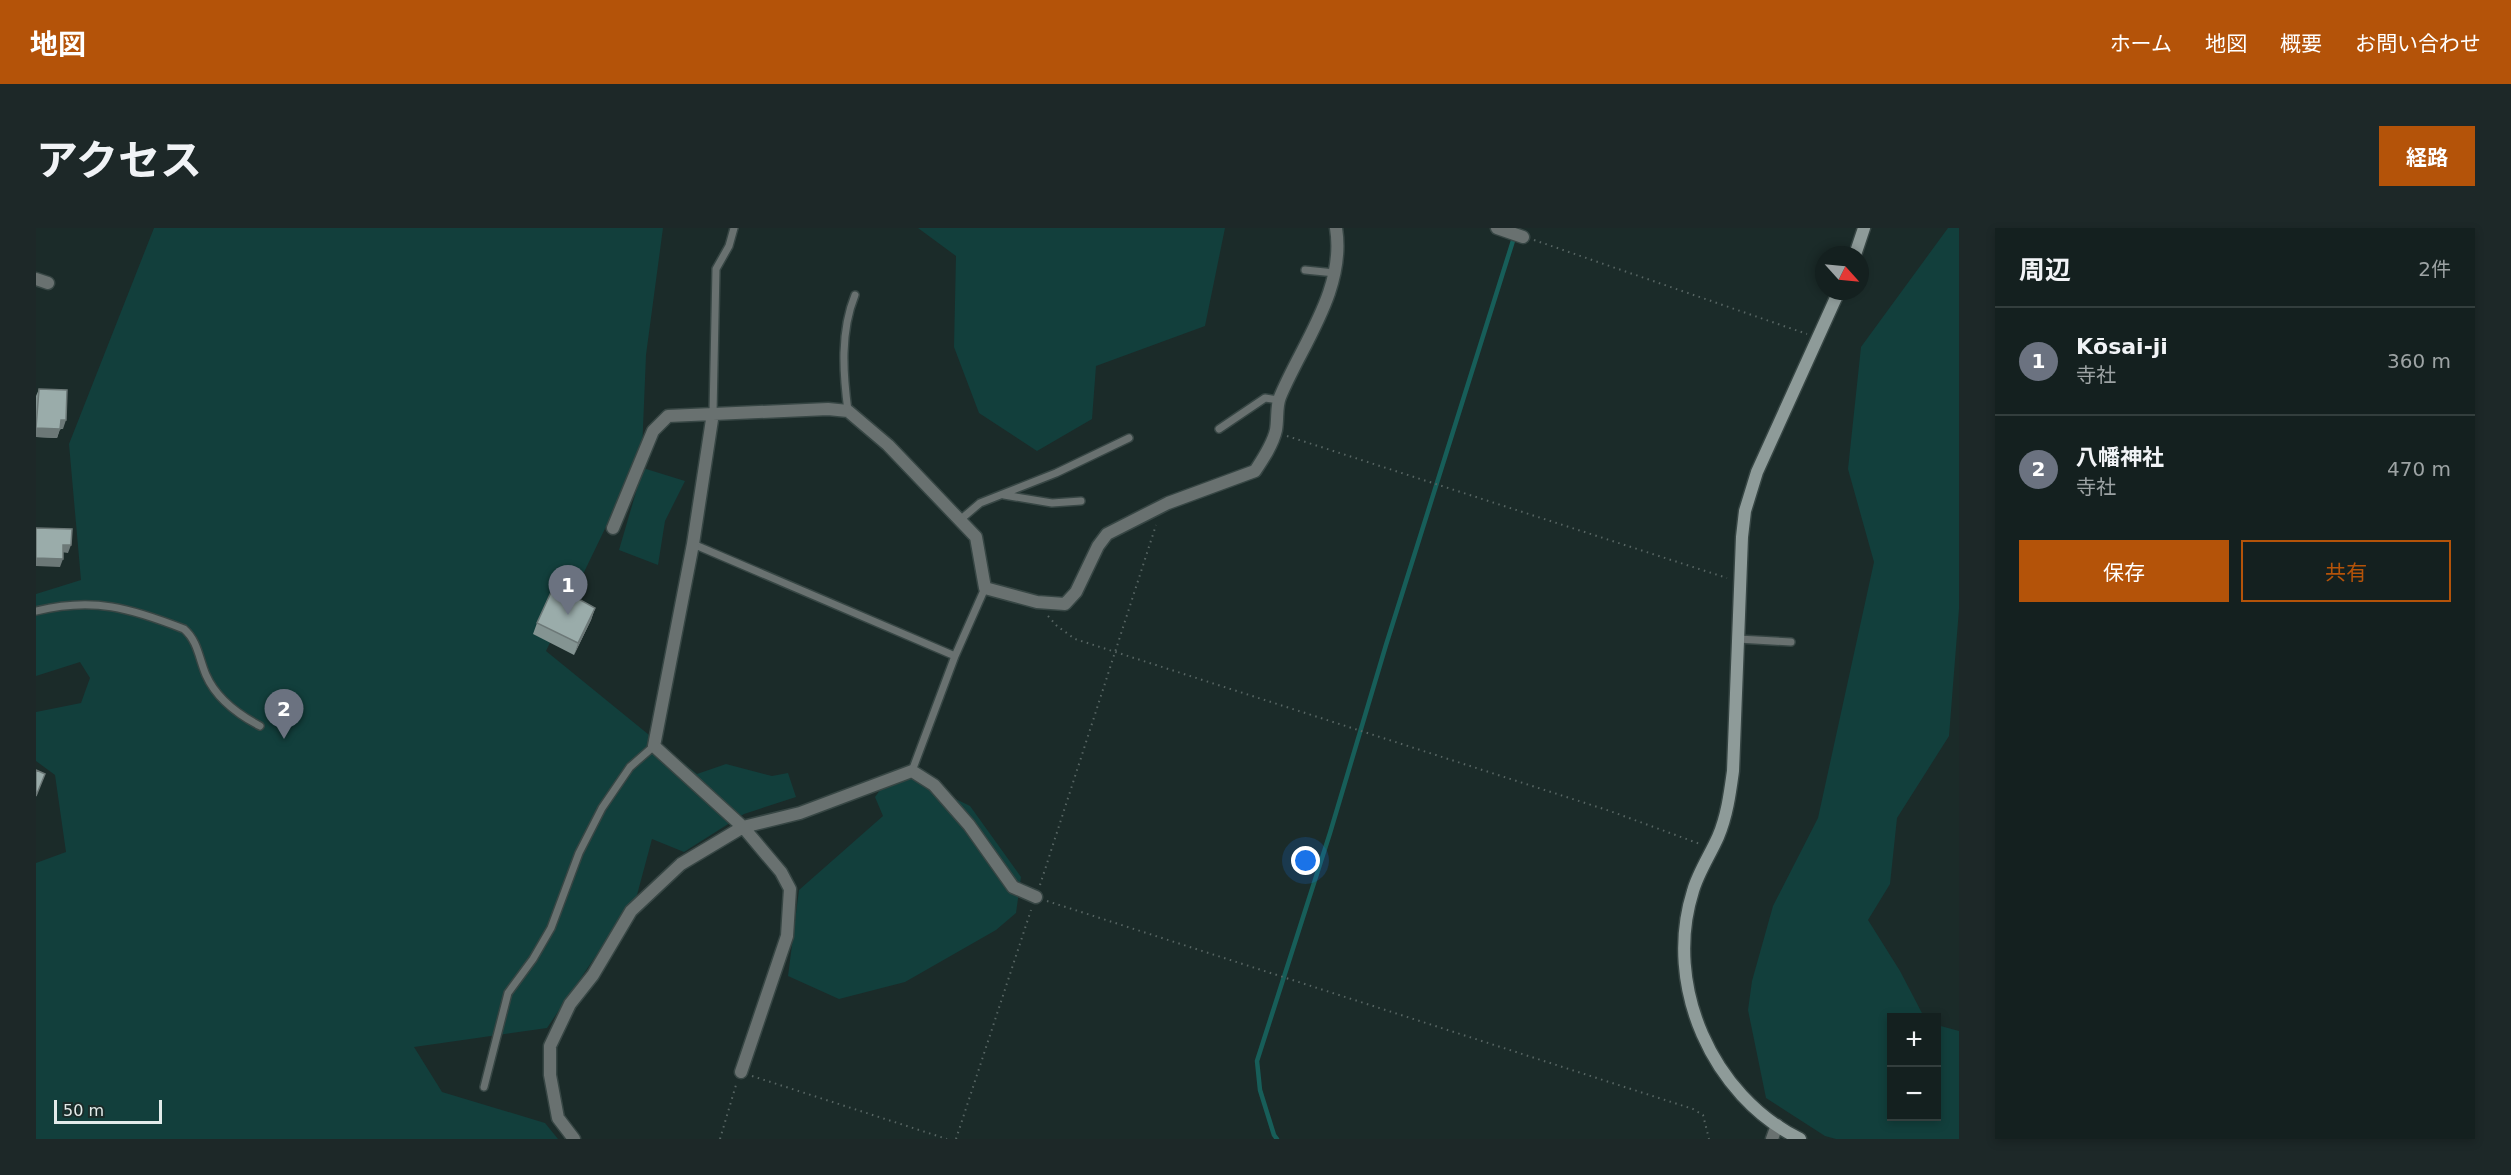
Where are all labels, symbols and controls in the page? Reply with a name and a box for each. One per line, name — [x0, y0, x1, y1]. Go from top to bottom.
text: 地図 — [30, 28, 86, 61]
text: ホーム — [2110, 32, 2172, 56]
text: 地図 — [2205, 32, 2247, 56]
text: 概要 — [2280, 32, 2322, 56]
text: お問い合わせ — [2355, 32, 2481, 56]
button: 経路 — [2379, 126, 2475, 186]
text: アクセス — [36, 136, 202, 185]
north arrow — [1815, 246, 1869, 300]
text: 周辺 — [2019, 255, 2071, 285]
text: 2件 — [2418, 257, 2451, 281]
text: Kōsai-ji — [2076, 334, 2168, 359]
text: 1 — [2032, 349, 2045, 373]
text: 360 m — [2387, 349, 2451, 373]
text: 寺社 — [2076, 363, 2116, 387]
text: 八幡神社 — [2076, 445, 2164, 470]
text: 2 — [2032, 457, 2045, 481]
text: 470 m — [2387, 457, 2451, 481]
text: 寺社 — [2076, 475, 2116, 499]
button: 保存 — [2019, 540, 2229, 602]
button: 共有 — [2241, 540, 2451, 602]
pin: 1 — [548, 566, 588, 615]
pin: 2 — [264, 690, 304, 739]
your location — [1291, 846, 1320, 875]
map controls — [1887, 1013, 1941, 1121]
button: + — [1887, 1013, 1941, 1067]
button: − — [1887, 1067, 1941, 1121]
scale bar — [54, 1097, 162, 1124]
text: 50 m — [63, 1101, 104, 1120]

